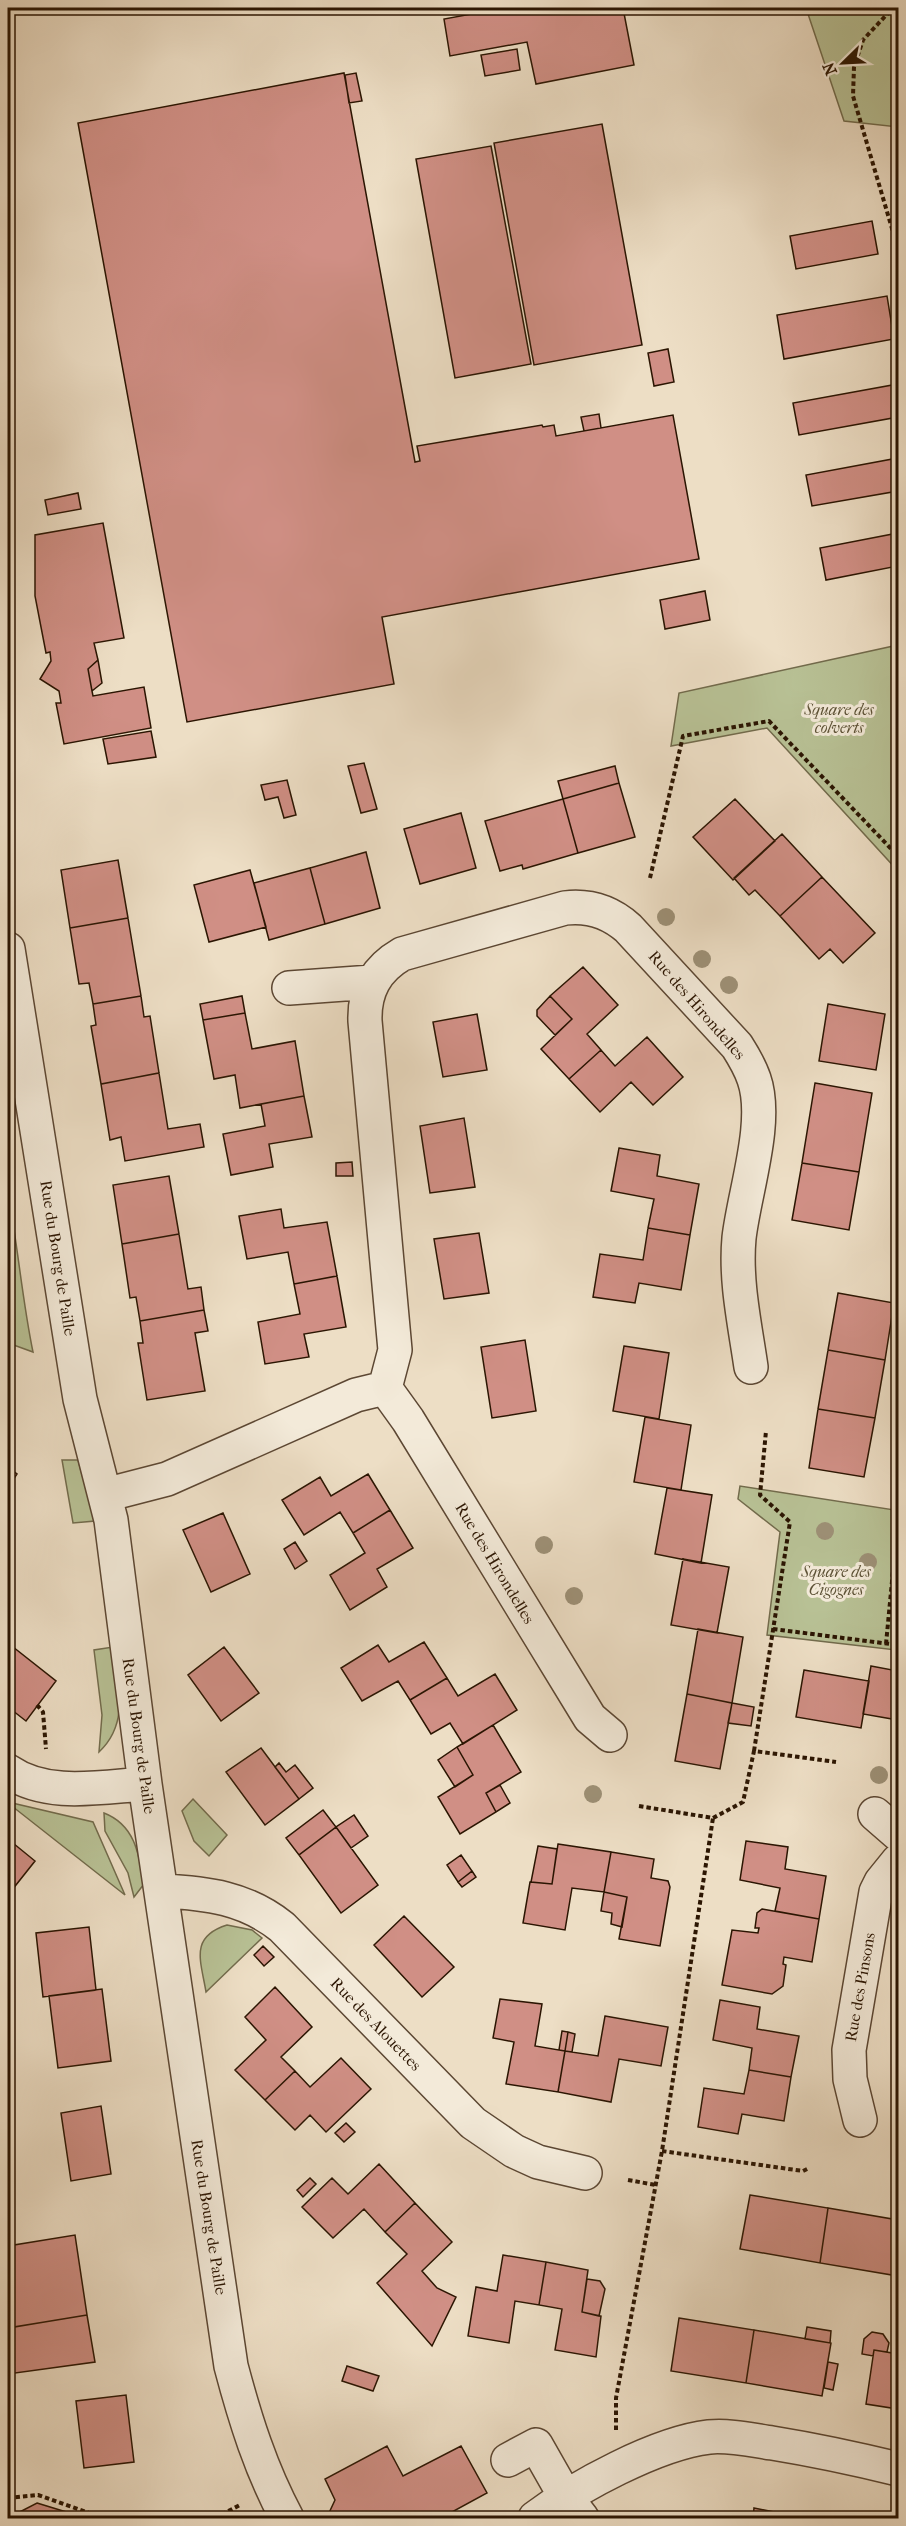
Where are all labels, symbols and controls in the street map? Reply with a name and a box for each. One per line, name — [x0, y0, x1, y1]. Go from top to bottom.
north arrow — [813, 33, 873, 93]
text: N — [818, 59, 841, 78]
park label: Square des colverts — [803, 700, 875, 737]
street label: Rue des Hirondelles — [645, 947, 750, 1063]
street label: Rue du Bourg de Paille — [36, 1179, 80, 1337]
street label: Rue des Hirondelles — [451, 1499, 539, 1627]
park label: Square des Cigognes — [800, 1562, 872, 1599]
street label: Rue du Bourg de Paille — [119, 1657, 159, 1815]
street label: Rue des Pinsons — [841, 1931, 879, 2043]
street label: Rue des Alouettes — [327, 1973, 425, 2075]
street label: Rue du Bourg de Paille — [187, 2138, 231, 2296]

